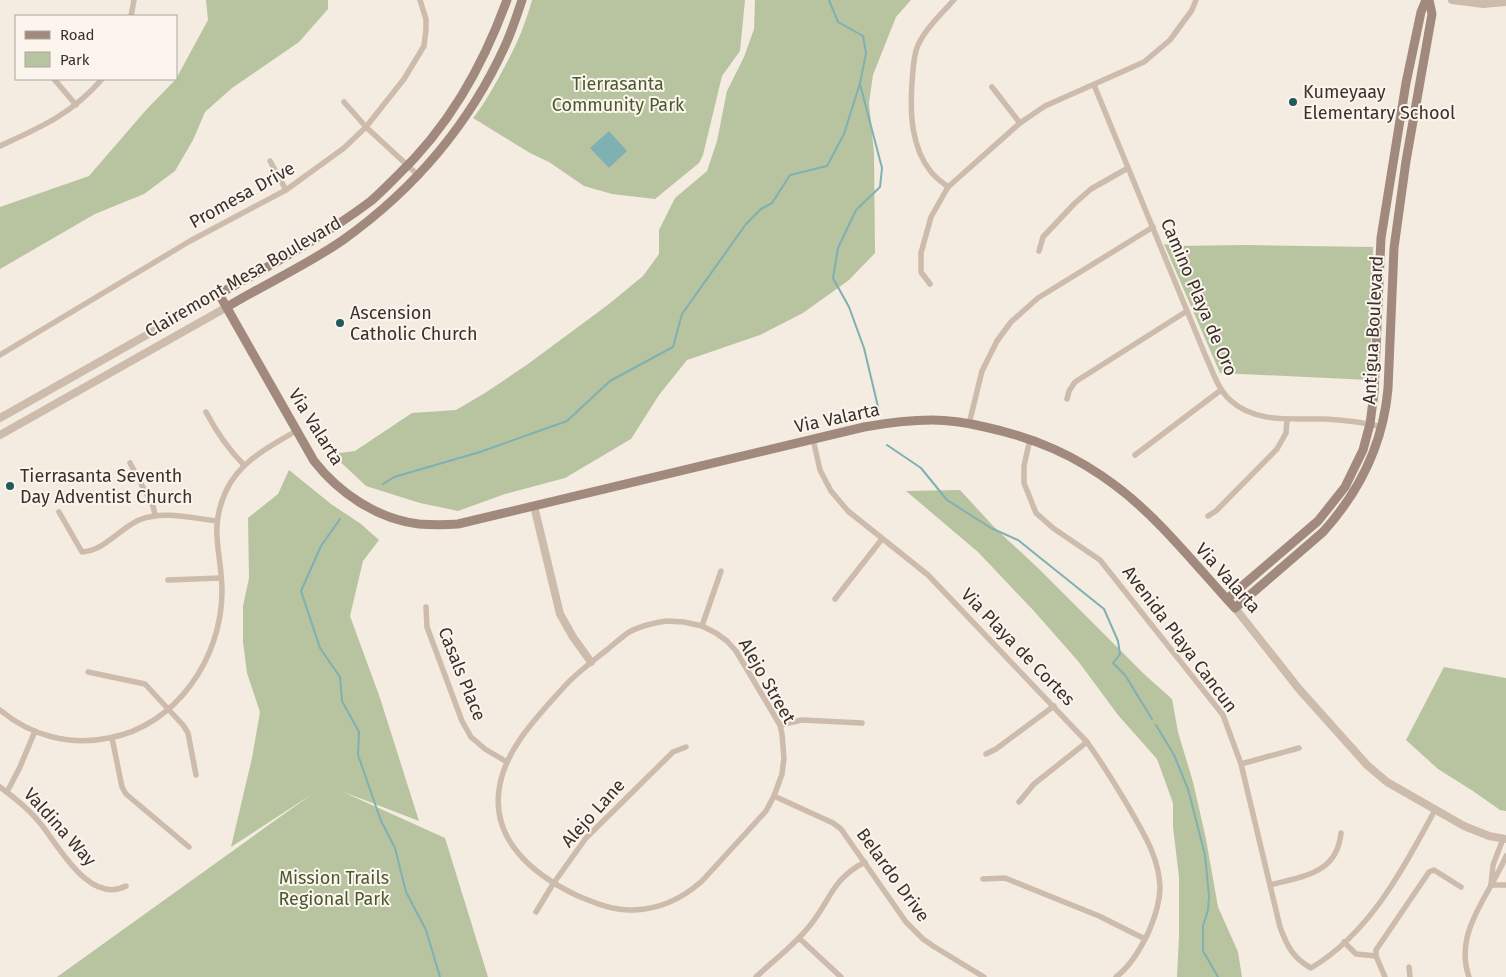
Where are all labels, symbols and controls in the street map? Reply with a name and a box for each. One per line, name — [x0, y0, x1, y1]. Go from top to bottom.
legend — [15, 15, 178, 80]
text: Road — [60, 26, 95, 44]
text: Park — [60, 51, 90, 69]
park label: Tierrasanta Community Park — [552, 73, 685, 116]
place label: Kumeyaay Elementary School — [1303, 81, 1455, 124]
marker: Kumeyaay Elementary School — [1287, 96, 1299, 108]
street label: Promesa Drive — [185, 157, 299, 233]
street label: Clairemont Mesa Boulevard — [141, 212, 345, 342]
street label: Camino Playa de Oro — [1156, 215, 1242, 379]
street label: Antigua Boulevard — [1358, 255, 1388, 405]
place label: Ascension Catholic Church — [350, 302, 477, 345]
marker: Ascension Catholic Church — [334, 317, 346, 329]
street label: Via Valarta — [284, 384, 348, 470]
street label: Via Valarta — [792, 398, 882, 438]
place label: Tierrasanta Seventh Day Adventist Church — [20, 465, 193, 508]
marker: Tierrasanta Seventh Day Adventist Church — [4, 480, 16, 492]
street label: Via Valarta — [1191, 538, 1265, 618]
street label: Avenida Playa Cancun — [1118, 561, 1242, 717]
street label: Via Playa de Cortes — [956, 584, 1080, 710]
street label: Casals Place — [433, 624, 491, 724]
street label: Alejo Street — [734, 635, 800, 728]
street label: Alejo Lane — [557, 774, 629, 852]
street label: Valdina Way — [19, 783, 101, 871]
street label: Belardo Drive — [852, 824, 934, 926]
park label: Mission Trails Regional Park — [278, 867, 390, 910]

